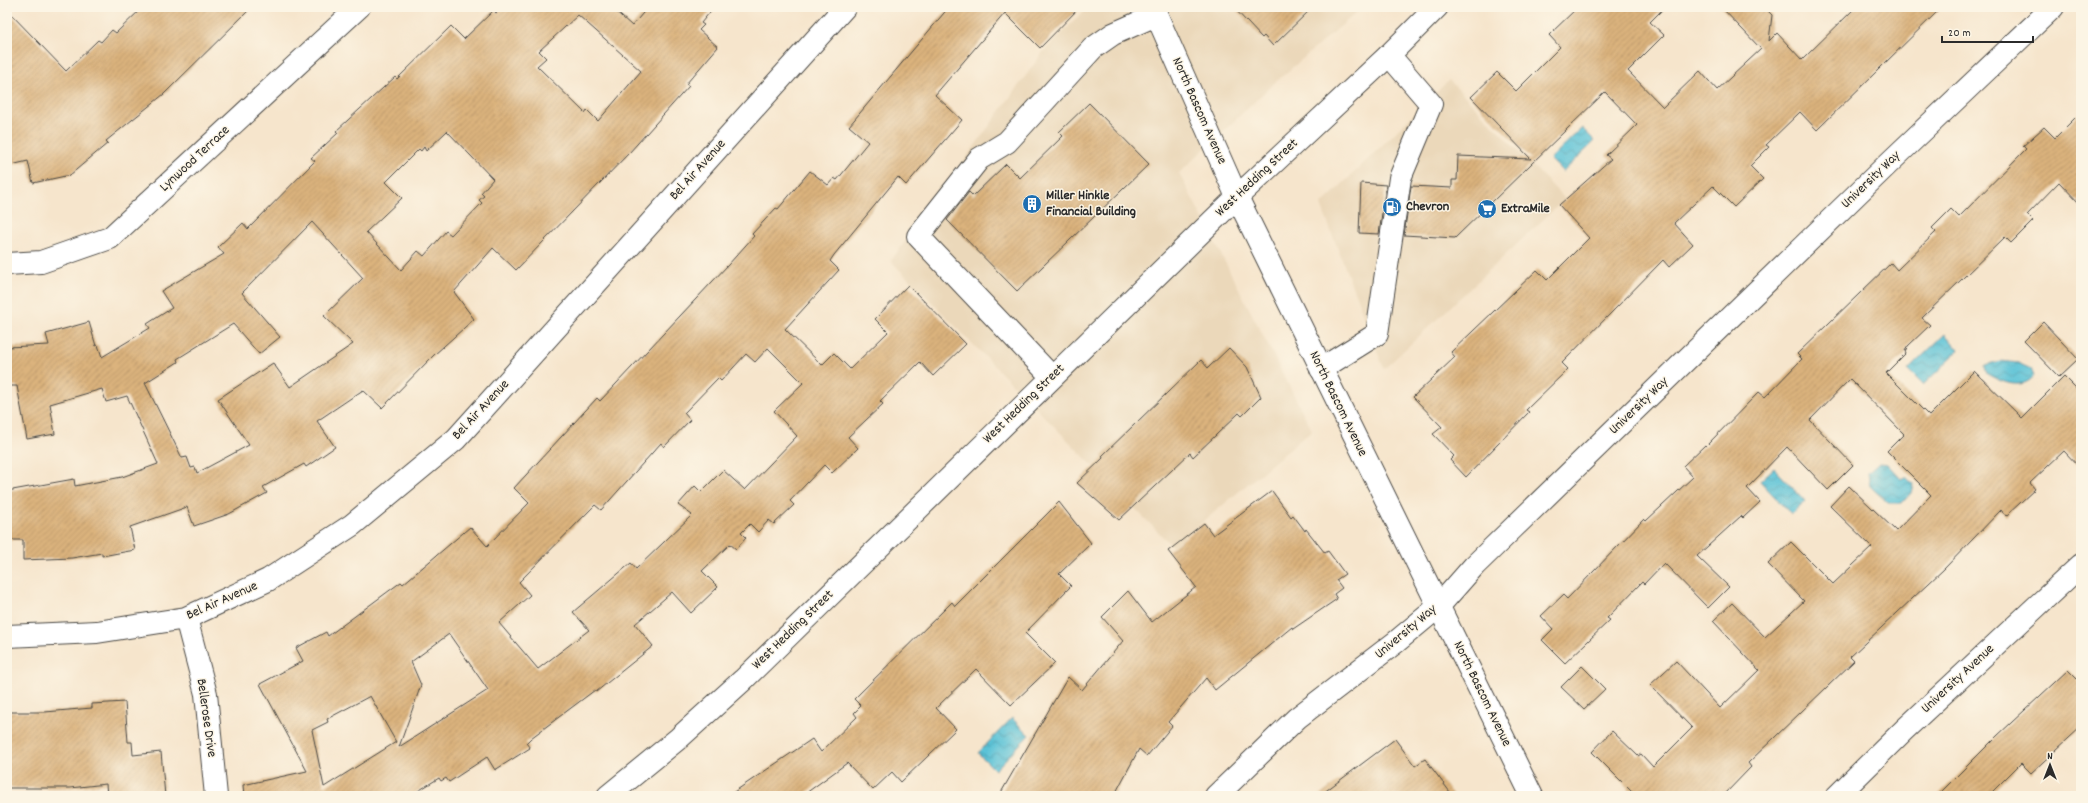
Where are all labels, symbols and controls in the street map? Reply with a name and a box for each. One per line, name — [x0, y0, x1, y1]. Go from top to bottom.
scale bar — [1942, 18, 2033, 44]
text: 20 m — [1948, 25, 1971, 42]
street label: North Bascom Avenue — [1166, 54, 1232, 168]
street label: Lynwood Terrace — [155, 121, 235, 197]
street label: West Hedding Street — [1211, 134, 1303, 222]
street label: Bel Air Avenue — [665, 135, 731, 205]
street label: University Way — [1837, 146, 1905, 214]
place label: Miller Hinkle Financial Building — [1046, 186, 1136, 222]
building icon: Miller Hinkle Financial Building — [1021, 193, 1043, 215]
fuel station icon: Chevron — [1381, 196, 1403, 218]
place label: Chevron — [1406, 197, 1450, 217]
supermarket icon: ExtraMile — [1476, 198, 1498, 220]
place label: ExtraMile — [1501, 199, 1550, 219]
street label: North Bascom Avenue — [1304, 348, 1372, 460]
street label: West Hedding Street — [978, 360, 1070, 448]
street label: University Way — [1605, 372, 1673, 440]
street label: Bel Air Avenue — [448, 375, 514, 445]
street label: Bel Air Avenue — [183, 576, 261, 626]
street label: West Hedding Street — [747, 586, 839, 674]
street label: University Way — [1371, 600, 1442, 664]
street label: North Bascom Avenue — [1448, 638, 1516, 750]
street label: University Avenue — [1917, 640, 1999, 718]
street label: Bellerose Drive — [191, 677, 221, 759]
north arrow — [2030, 745, 2070, 785]
text: N — [2047, 749, 2053, 765]

